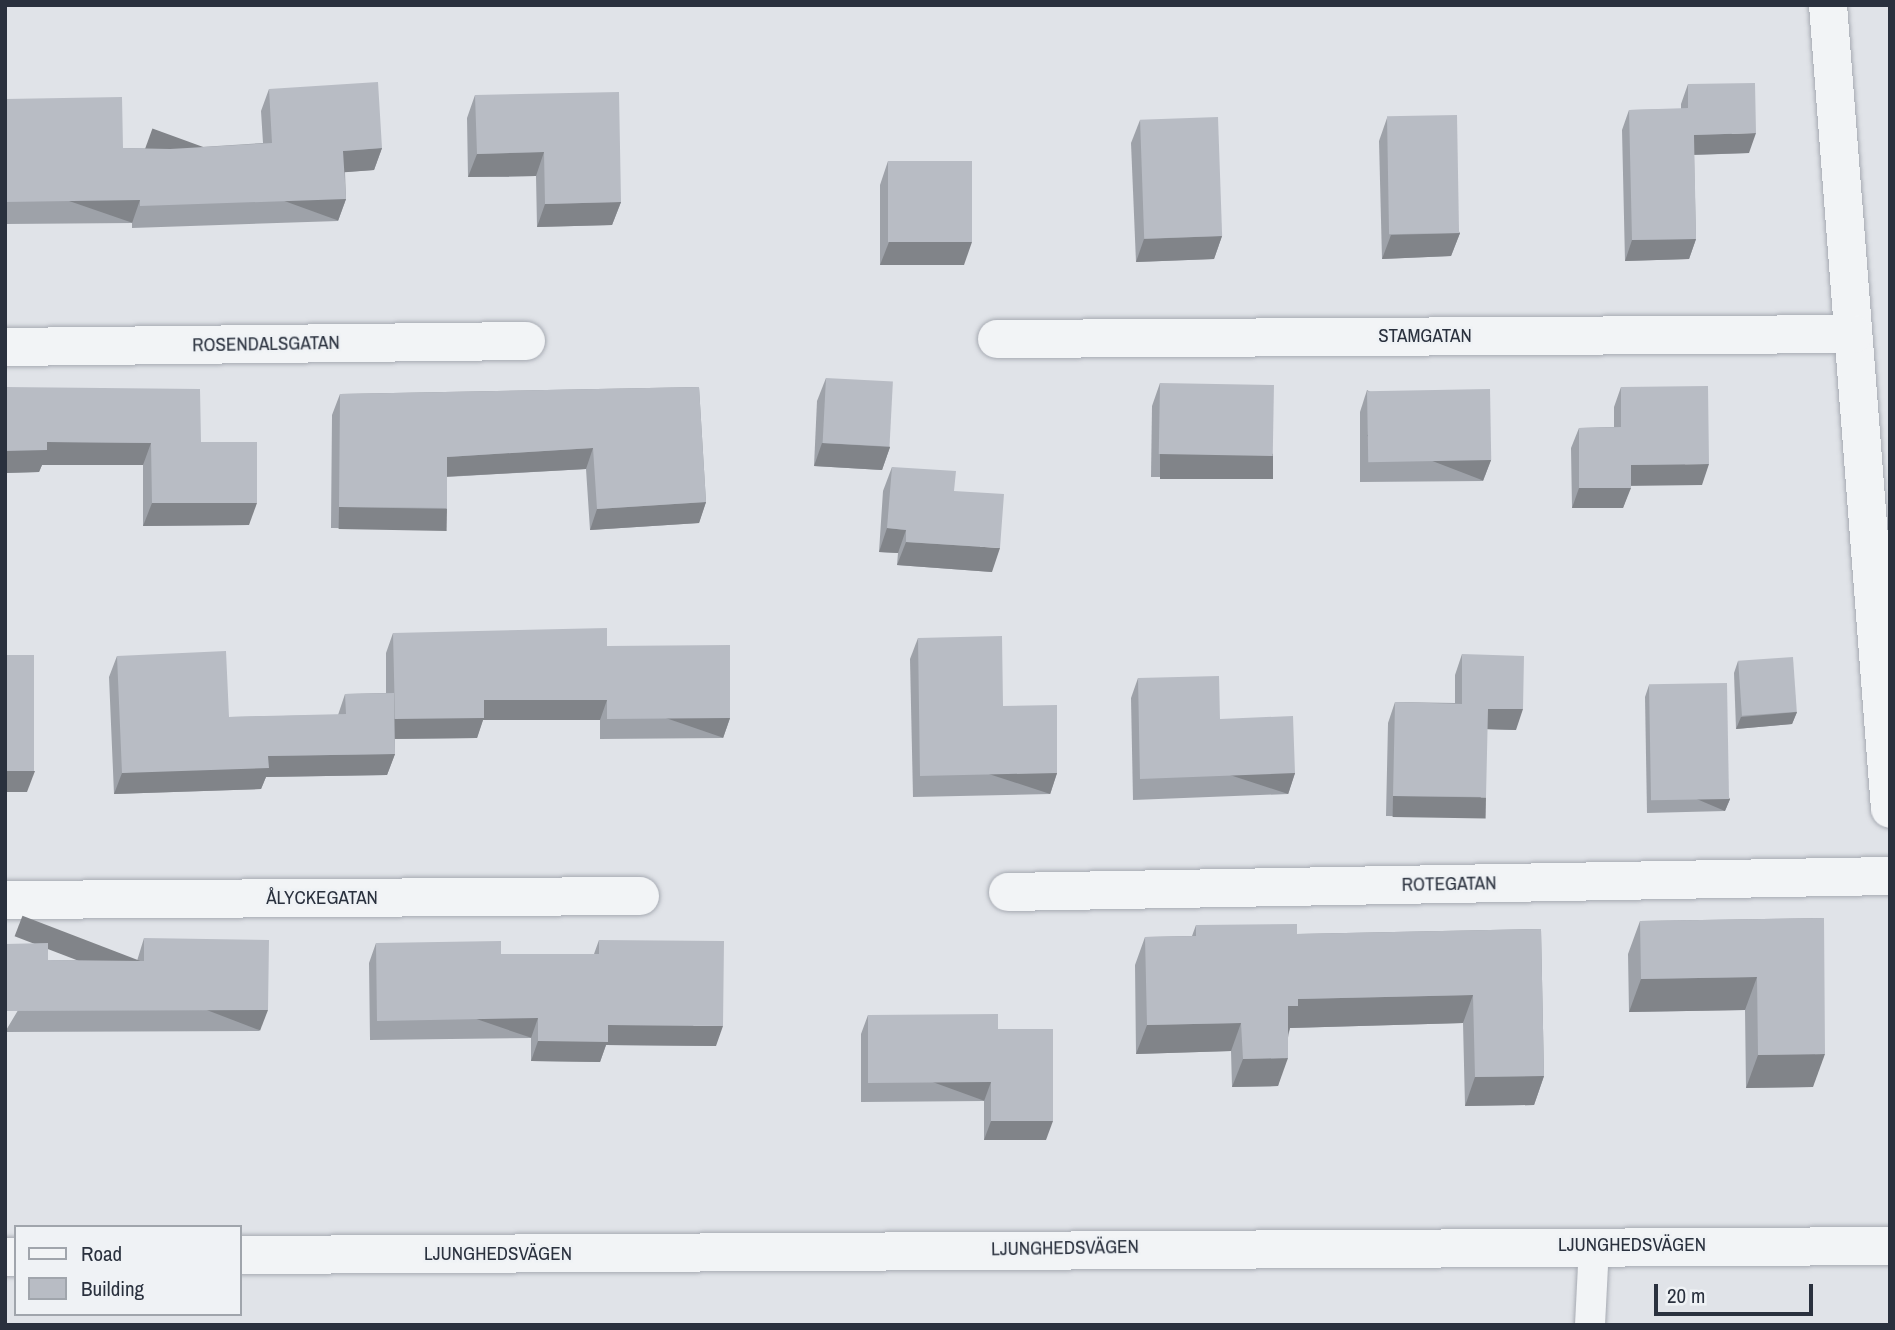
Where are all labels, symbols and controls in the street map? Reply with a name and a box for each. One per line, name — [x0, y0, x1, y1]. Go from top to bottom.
street label: STAMGATAN — [1378, 325, 1472, 347]
street label: ROSENDALSGATAN — [192, 331, 340, 357]
street label: ROTEGATAN — [1401, 872, 1497, 896]
street label: ÅLYCKEGATAN — [266, 887, 378, 909]
legend — [14, 1225, 242, 1316]
street label: LJUNGHEDSVÄGEN — [1558, 1234, 1706, 1256]
street label: LJUNGHEDSVÄGEN — [991, 1235, 1139, 1261]
text: Road — [81, 1239, 122, 1268]
street label: LJUNGHEDSVÄGEN — [424, 1243, 572, 1265]
scale bar — [1657, 1270, 1816, 1314]
text: Building — [81, 1274, 144, 1303]
text: 20 m — [1667, 1281, 1705, 1310]

